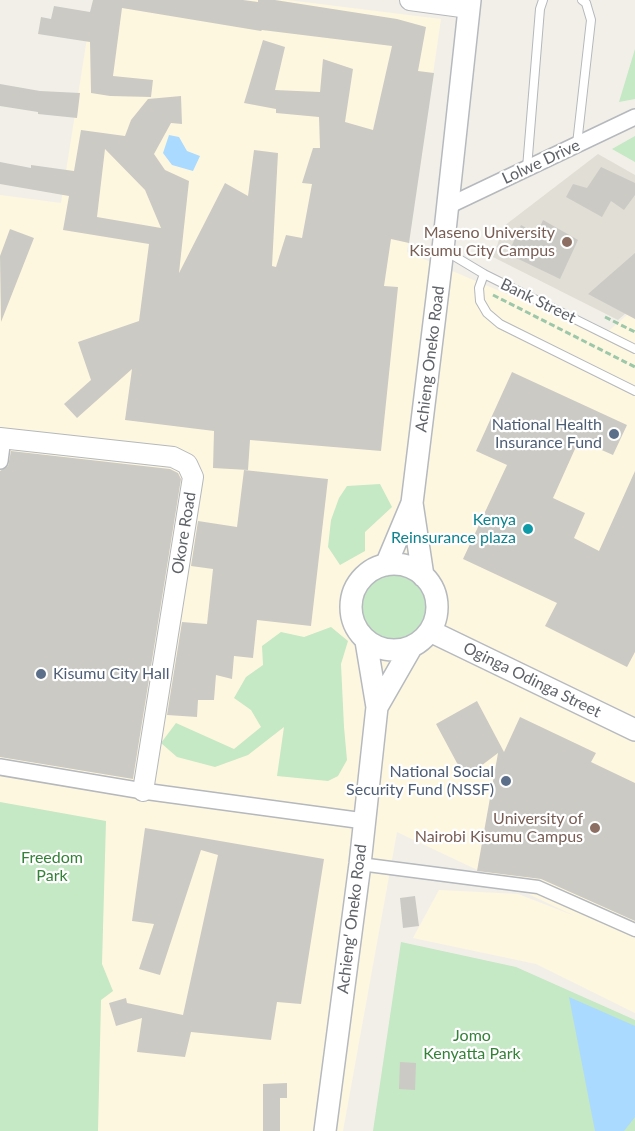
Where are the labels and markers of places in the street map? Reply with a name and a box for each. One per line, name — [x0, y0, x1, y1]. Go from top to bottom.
place label: Maseno University Kisumu City Campus — [409, 223, 555, 261]
marker: Maseno University Kisumu City Campus — [560, 235, 574, 249]
place label: National Health Insurance Fund — [492, 415, 602, 453]
marker: National Health Insurance Fund — [607, 427, 621, 441]
place label: Kenya Reinsurance plaza — [391, 510, 516, 548]
marker: Kenya Reinsurance plaza — [521, 522, 535, 536]
place label: Kisumu City Hall — [53, 664, 170, 684]
marker: Kisumu City Hall — [34, 667, 48, 681]
place label: National Social Security Fund (NSSF) — [346, 762, 494, 800]
marker: National Social Security Fund (NSSF) — [499, 774, 513, 788]
place label: University of Nairobi Kisumu Campus — [415, 809, 583, 847]
marker: University of Nairobi Kisumu Campus — [588, 821, 602, 835]

